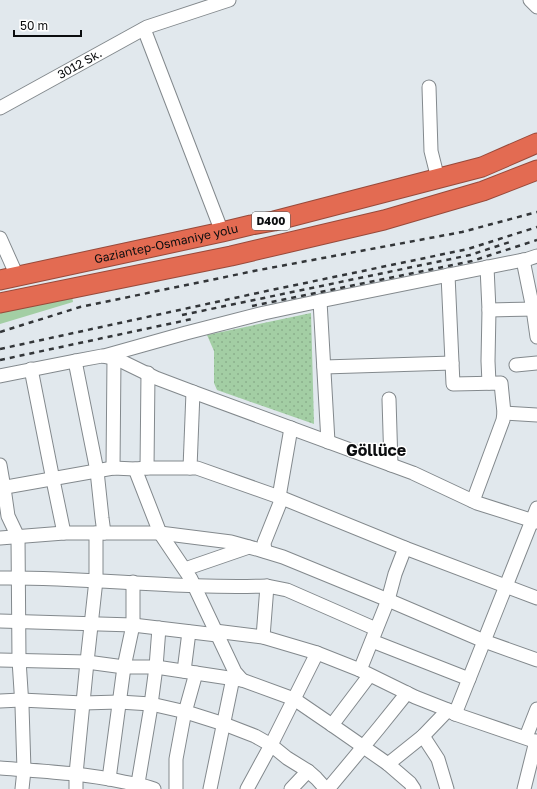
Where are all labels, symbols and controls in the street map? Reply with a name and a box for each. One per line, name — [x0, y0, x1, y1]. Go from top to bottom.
scale bar — [14, 12, 81, 38]
text: 50 m — [20, 18, 48, 33]
street label: 3012 Sk. — [55, 45, 104, 82]
road number: D400 — [252, 212, 290, 230]
street label: Gaziantep-Osmaniye yolu — [93, 220, 240, 266]
district label: Göllüce — [346, 440, 406, 460]

